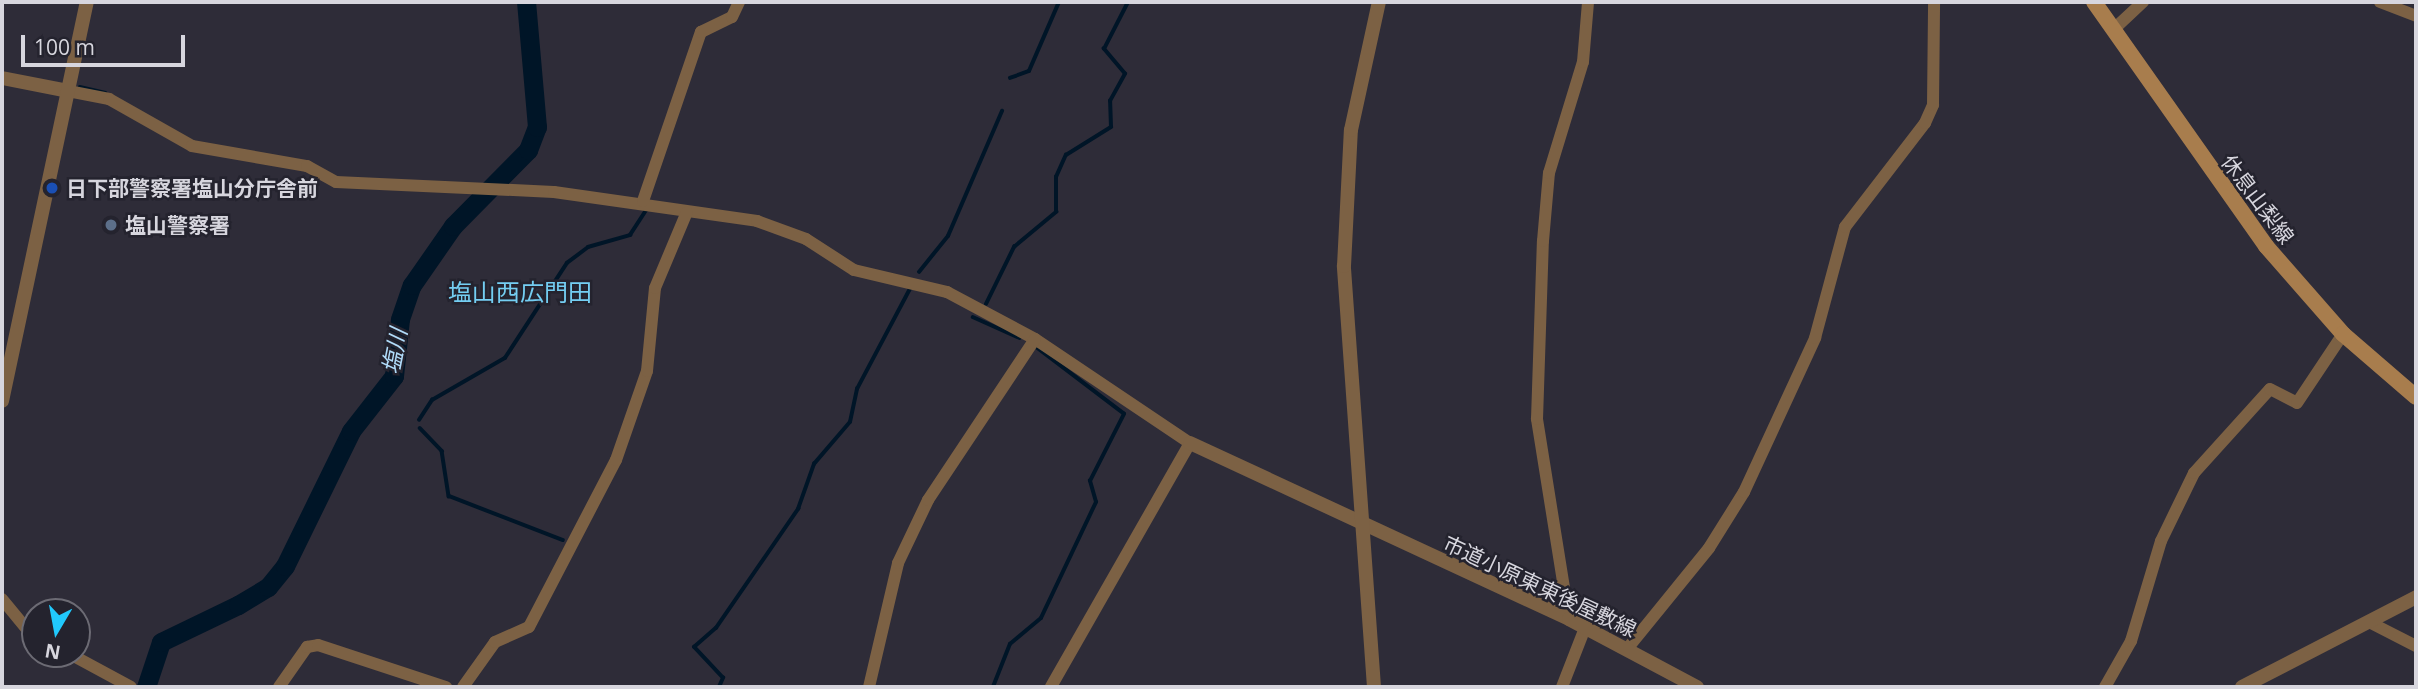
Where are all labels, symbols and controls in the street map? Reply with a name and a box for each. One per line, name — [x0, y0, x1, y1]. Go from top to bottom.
scale bar — [24, 21, 189, 65]
text: 100 m — [34, 33, 95, 61]
street label: 休息山梨線 — [2216, 149, 2300, 249]
place label: 日下部警察署塩山分庁舎前 — [66, 175, 318, 201]
marker: 日下部警察署塩山分庁舎前 — [44, 180, 60, 196]
place label: 塩山警察署 — [125, 212, 230, 238]
marker: 塩山警察署 — [103, 217, 119, 233]
district label: 塩山西広門田 — [448, 278, 592, 306]
water label: 塩川 — [376, 326, 412, 376]
street label: 市道小原東東後屋敷線 — [1440, 530, 1640, 642]
north arrow — [21, 598, 91, 668]
text: N — [43, 638, 63, 666]

